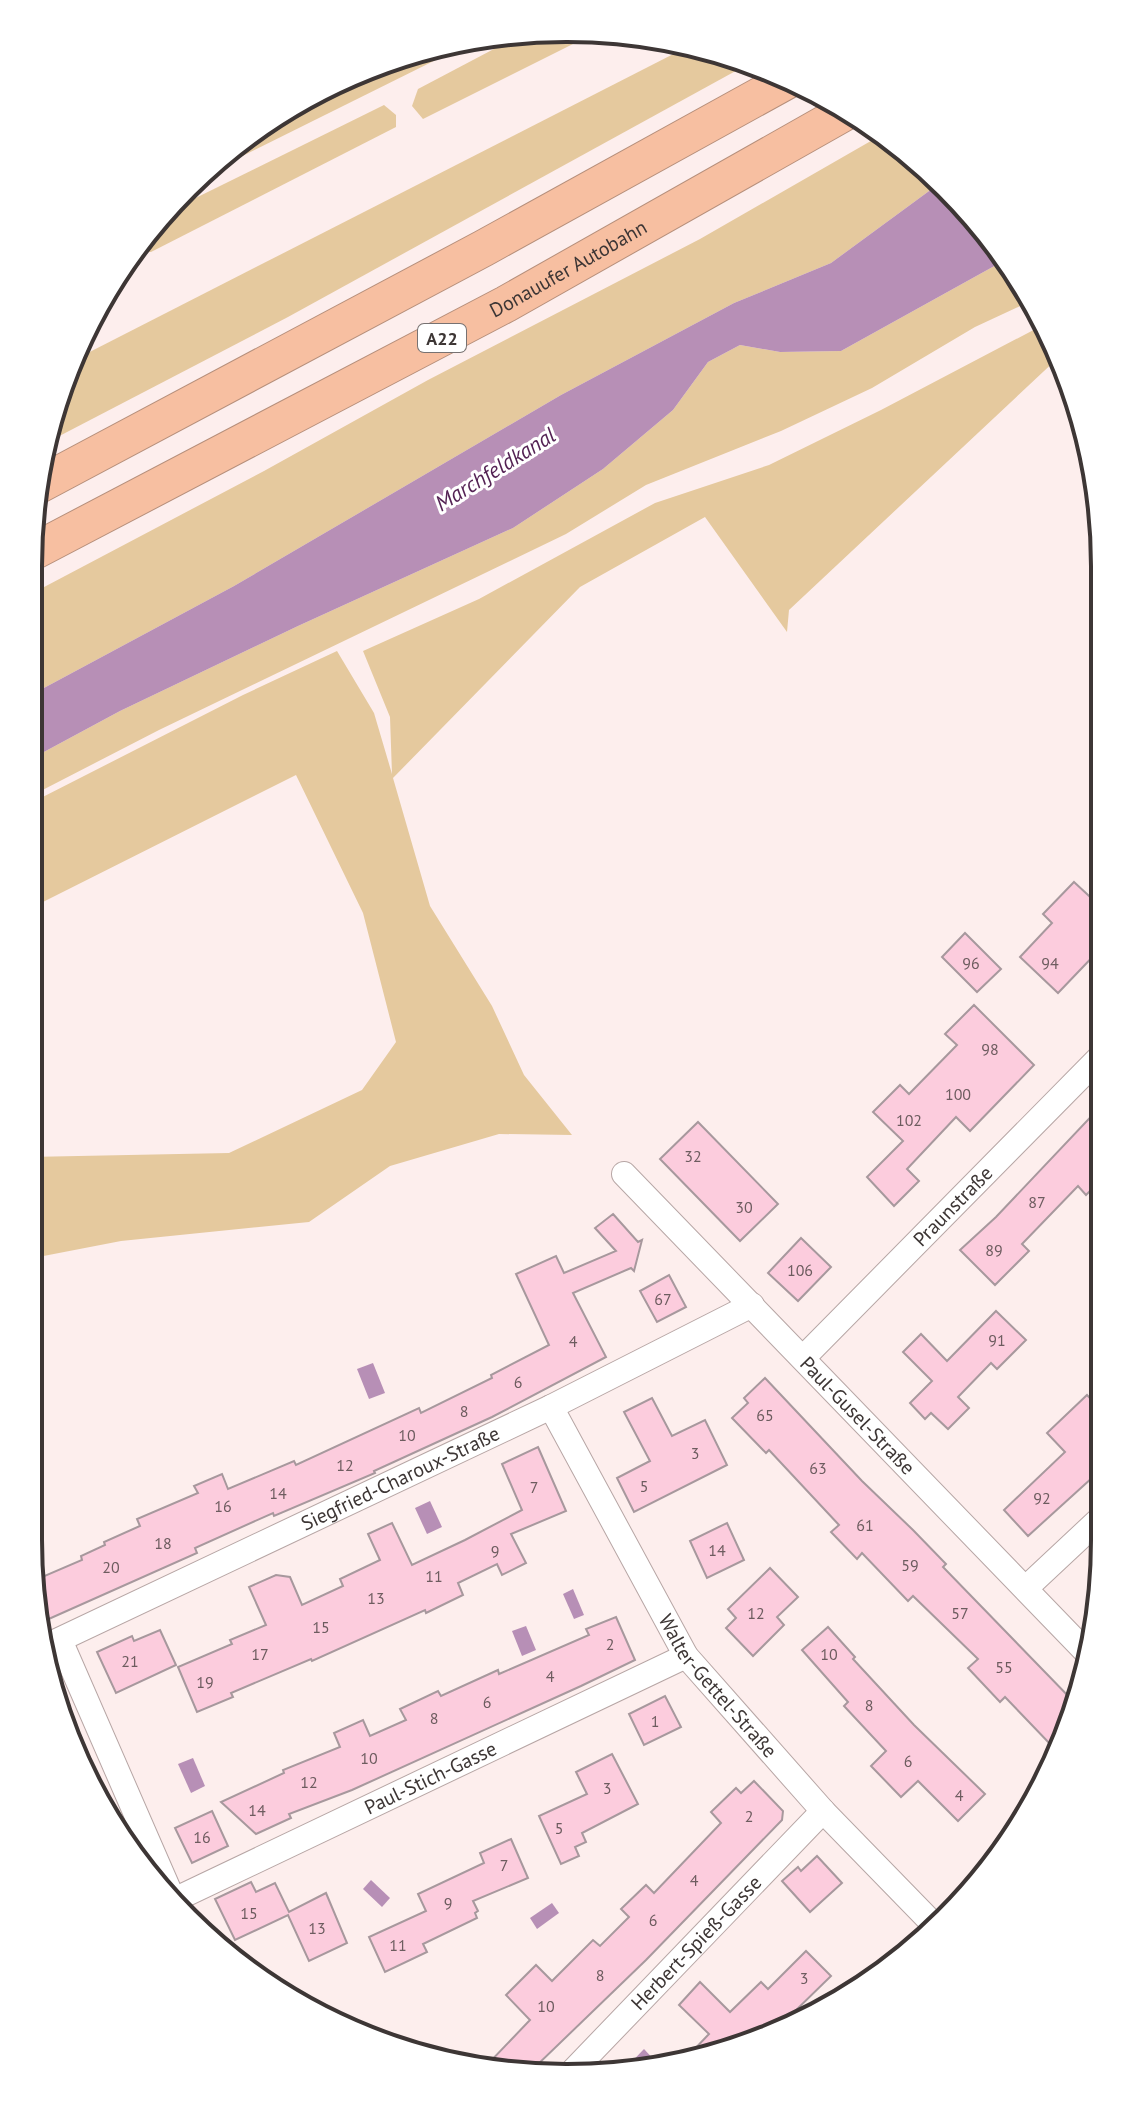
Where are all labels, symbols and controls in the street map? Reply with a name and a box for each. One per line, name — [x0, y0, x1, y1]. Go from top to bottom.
street label: Donauufer Autobahn — [485, 214, 651, 323]
road number: A22 — [418, 324, 466, 352]
water label: Marchfeldkanal — [429, 421, 561, 517]
house number: 96 — [962, 953, 980, 973]
house number: 94 — [1041, 953, 1059, 973]
house number: 98 — [981, 1039, 999, 1059]
house number: 100 — [945, 1084, 971, 1104]
house number: 102 — [896, 1110, 922, 1130]
house number: 32 — [684, 1146, 702, 1166]
street label: Praunstraße — [908, 1160, 998, 1252]
house number: 87 — [1028, 1192, 1046, 1212]
house number: 30 — [735, 1197, 753, 1217]
house number: 89 — [985, 1240, 1003, 1260]
house number: 106 — [787, 1260, 813, 1280]
house number: 67 — [654, 1289, 672, 1309]
house number: 91 — [988, 1330, 1006, 1350]
house number: 4 — [569, 1331, 578, 1351]
street label: Paul-Gusel-Straße — [794, 1351, 921, 1480]
house number: 6 — [514, 1372, 522, 1392]
house number: 8 — [460, 1401, 468, 1421]
house number: 65 — [756, 1405, 774, 1425]
street label: Siegfried-Charoux-Straße — [297, 1420, 504, 1536]
house number: 10 — [398, 1425, 416, 1445]
house number: 3 — [691, 1443, 699, 1463]
house number: 12 — [336, 1455, 354, 1475]
house number: 63 — [809, 1458, 827, 1478]
house number: 5 — [640, 1476, 648, 1496]
house number: 7 — [530, 1477, 538, 1497]
house number: 14 — [269, 1483, 287, 1503]
house number: 92 — [1033, 1488, 1051, 1508]
house number: 16 — [214, 1496, 232, 1516]
house number: 61 — [856, 1515, 874, 1535]
house number: 18 — [154, 1533, 172, 1553]
house number: 14 — [708, 1540, 726, 1560]
house number: 9 — [491, 1541, 499, 1561]
house number: 59 — [901, 1555, 919, 1575]
house number: 20 — [102, 1557, 120, 1577]
house number: 11 — [425, 1566, 443, 1586]
house number: 13 — [367, 1588, 385, 1608]
house number: 12 — [747, 1603, 765, 1623]
house number: 57 — [951, 1603, 969, 1623]
street label: Walter-Gettel-Straße — [653, 1609, 783, 1763]
house number: 15 — [312, 1617, 330, 1637]
house number: 2 — [606, 1634, 614, 1654]
house number: 17 — [251, 1644, 269, 1664]
house number: 10 — [820, 1644, 838, 1664]
house number: 21 — [121, 1651, 139, 1671]
house number: 55 — [995, 1657, 1013, 1677]
house number: 4 — [546, 1666, 555, 1686]
house number: 19 — [196, 1672, 214, 1692]
house number: 6 — [483, 1692, 491, 1712]
house number: 8 — [865, 1695, 873, 1715]
house number: 8 — [430, 1708, 438, 1728]
house number: 1 — [651, 1711, 659, 1731]
street label: Paul-Stich-Gasse — [360, 1735, 501, 1820]
house number: 10 — [360, 1748, 378, 1768]
house number: 6 — [904, 1751, 912, 1771]
house number: 12 — [300, 1772, 318, 1792]
house number: 3 — [603, 1778, 611, 1798]
house number: 4 — [955, 1785, 964, 1805]
house number: 14 — [248, 1800, 266, 1820]
house number: 2 — [745, 1806, 753, 1826]
house number: 5 — [555, 1818, 563, 1838]
house number: 16 — [193, 1827, 211, 1847]
house number: 7 — [500, 1855, 508, 1875]
street label: Herbert-Spieß-Gasse — [625, 1870, 767, 2016]
house number: 4 — [690, 1870, 699, 1890]
house number: 9 — [444, 1893, 452, 1913]
house number: 15 — [240, 1903, 258, 1923]
house number: 6 — [649, 1910, 657, 1930]
house number: 13 — [308, 1918, 326, 1938]
house number: 11 — [389, 1935, 407, 1955]
house number: 8 — [596, 1965, 604, 1985]
house number: 3 — [800, 1968, 808, 1988]
house number: 10 — [537, 1996, 555, 2016]

